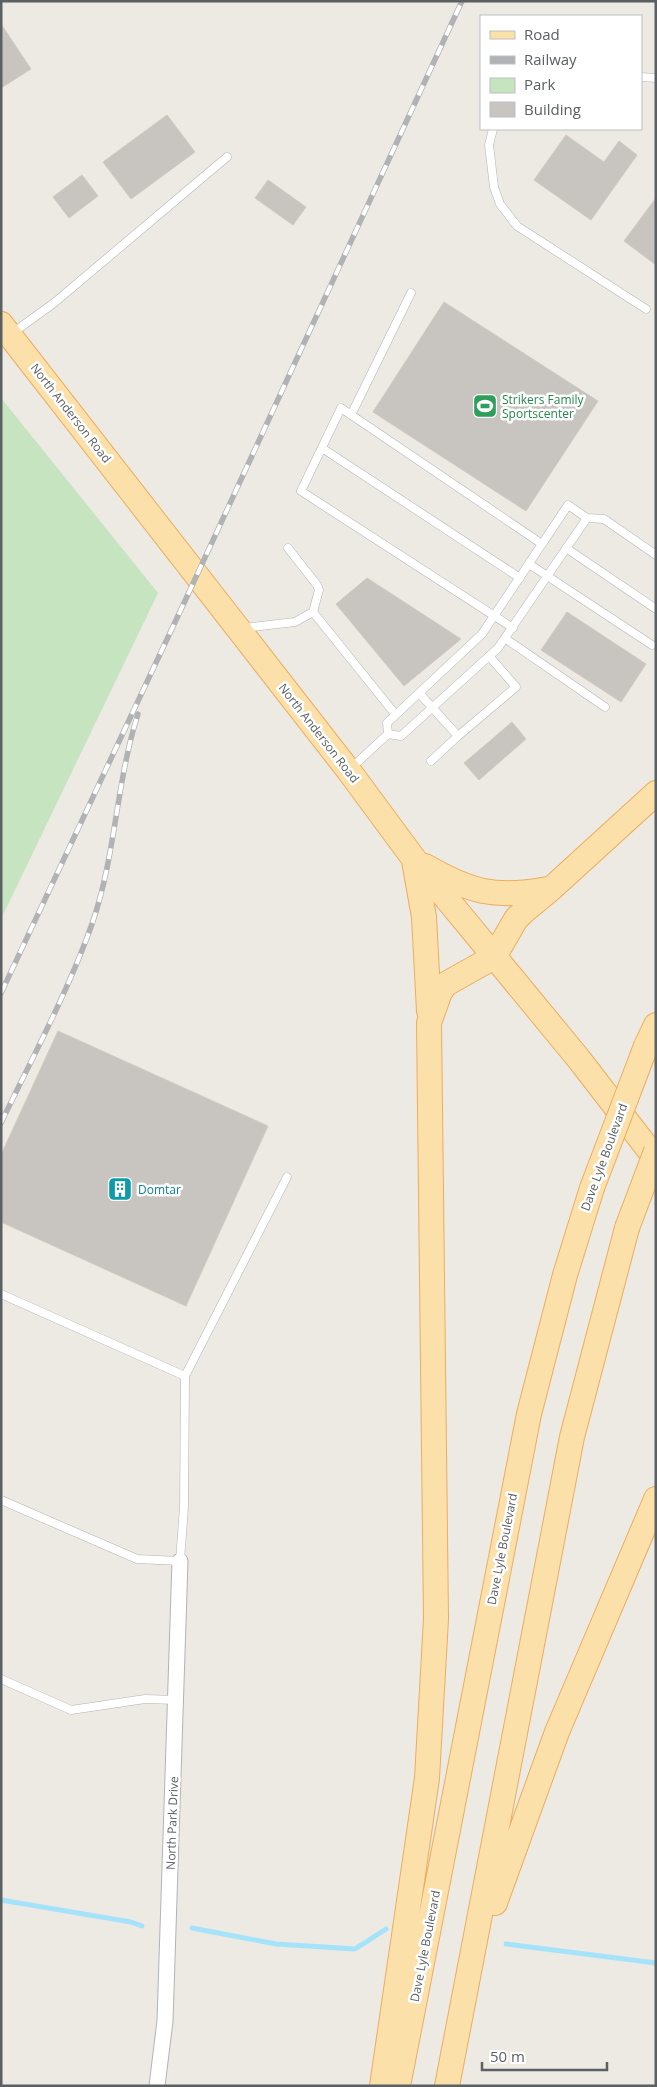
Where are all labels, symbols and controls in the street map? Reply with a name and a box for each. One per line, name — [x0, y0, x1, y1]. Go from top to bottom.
legend — [480, 15, 642, 130]
text: Road — [524, 24, 560, 44]
text: Railway — [524, 49, 577, 69]
text: Park — [524, 74, 555, 94]
text: Building — [524, 99, 581, 119]
street label: North Anderson Road — [27, 360, 115, 466]
place label: Strikers Family Sportscenter — [502, 391, 585, 422]
sports icon: Strikers Family Sportscenter — [472, 393, 498, 419]
street label: North Anderson Road — [275, 680, 363, 786]
street label: Dave Lyle Boulevard — [577, 1101, 631, 1213]
building icon: Domtar — [107, 1176, 133, 1202]
place label: Domtar — [138, 1181, 181, 1198]
street label: Dave Lyle Boulevard — [483, 1492, 521, 1606]
street label: North Park Drive — [162, 1776, 182, 1870]
street label: Dave Lyle Boulevard — [406, 1889, 444, 2003]
scale bar — [482, 2040, 607, 2072]
text: 50 m — [490, 2046, 525, 2066]

